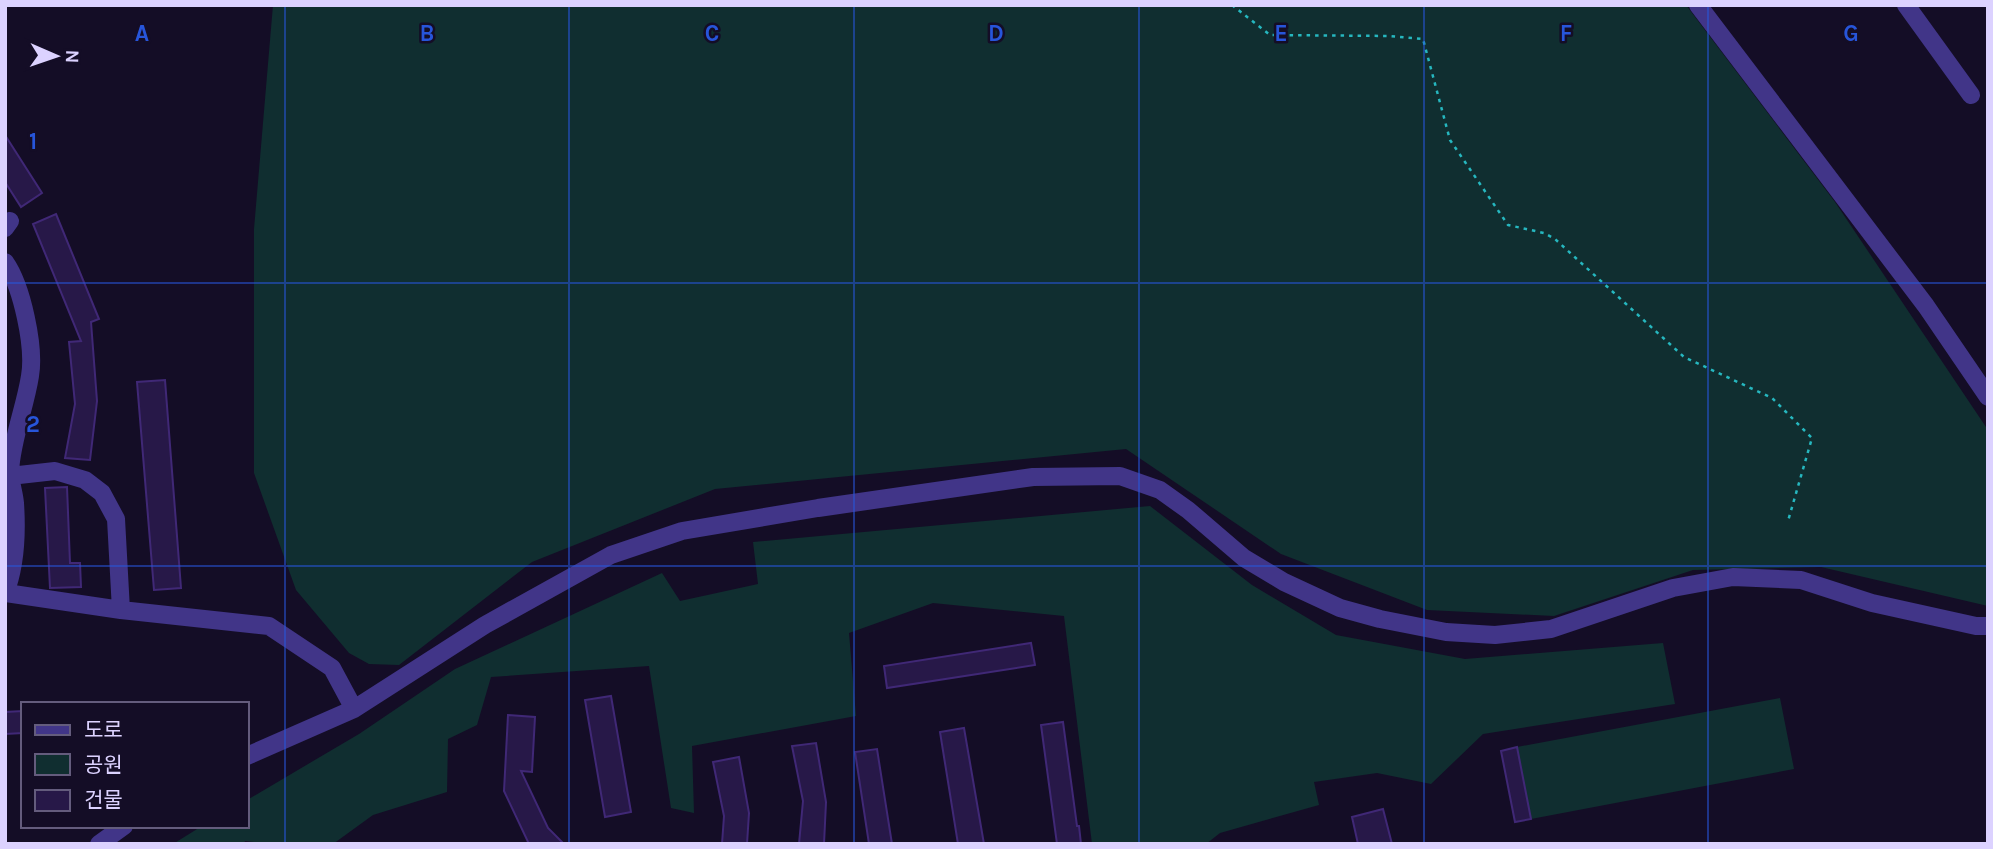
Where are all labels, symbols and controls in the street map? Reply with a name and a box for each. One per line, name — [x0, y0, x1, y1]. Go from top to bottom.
text: A — [135, 20, 149, 47]
text: B — [420, 20, 434, 47]
text: C — [705, 20, 719, 47]
text: D — [988, 20, 1004, 47]
text: E — [1274, 20, 1288, 47]
text: F — [1560, 20, 1572, 47]
text: G — [1843, 20, 1859, 47]
north arrow — [21, 21, 91, 91]
text: N — [61, 49, 83, 64]
text: 1 — [29, 128, 37, 155]
text: 2 — [26, 411, 40, 438]
legend — [21, 702, 248, 828]
text: 도로 — [84, 718, 123, 742]
text: 공원 — [84, 753, 123, 777]
text: 건물 — [84, 788, 123, 812]

